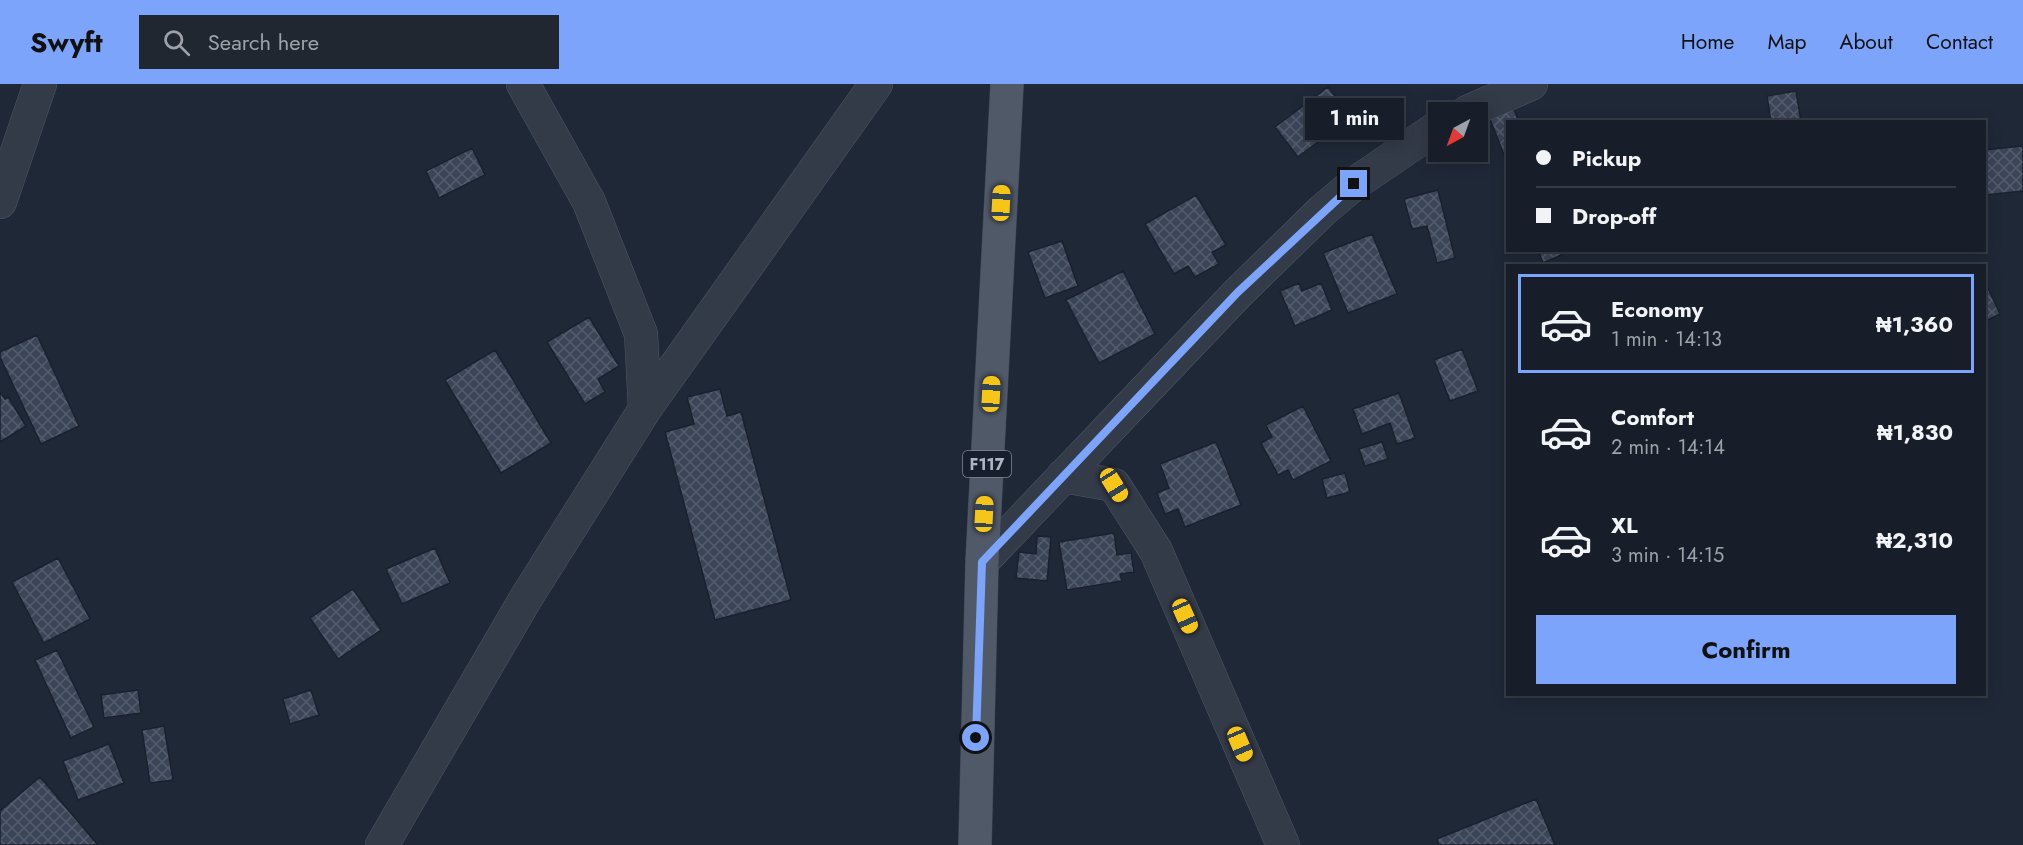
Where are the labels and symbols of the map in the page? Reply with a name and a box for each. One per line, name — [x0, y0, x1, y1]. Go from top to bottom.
callout: 1 min — [1304, 97, 1404, 139]
north arrow — [1428, 102, 1488, 162]
route end — [1340, 170, 1367, 197]
car — [991, 185, 1011, 221]
car — [981, 376, 1001, 412]
road number: F117 — [963, 451, 1011, 477]
car — [1097, 465, 1131, 505]
car — [974, 496, 994, 532]
car — [1169, 596, 1201, 636]
route start — [962, 724, 989, 751]
car — [1225, 724, 1255, 764]

